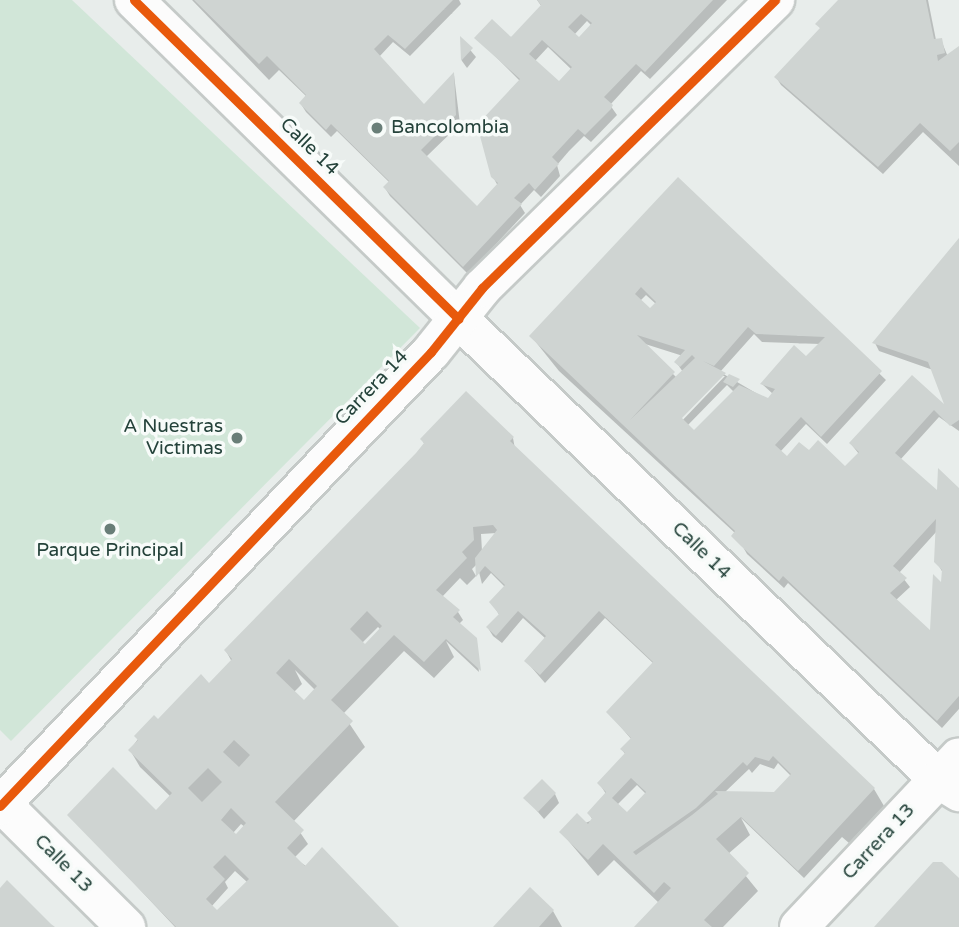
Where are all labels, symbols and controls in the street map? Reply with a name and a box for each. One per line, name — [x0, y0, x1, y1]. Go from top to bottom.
street label: Calle 14 — [275, 113, 343, 181]
place label: Bancolombia — [391, 117, 509, 139]
marker: Bancolombia — [369, 120, 385, 136]
street label: Carrera 14 — [331, 346, 413, 430]
place label: A Nuestras Victimas — [123, 416, 223, 460]
marker: A Nuestras Victimas — [229, 430, 245, 446]
street label: Calle 14 — [667, 517, 735, 585]
marker: Parque Principal — [102, 521, 118, 537]
place label: Parque Principal — [36, 540, 184, 562]
street label: Carrera 13 — [838, 799, 920, 885]
street label: Calle 13 — [29, 830, 97, 898]

